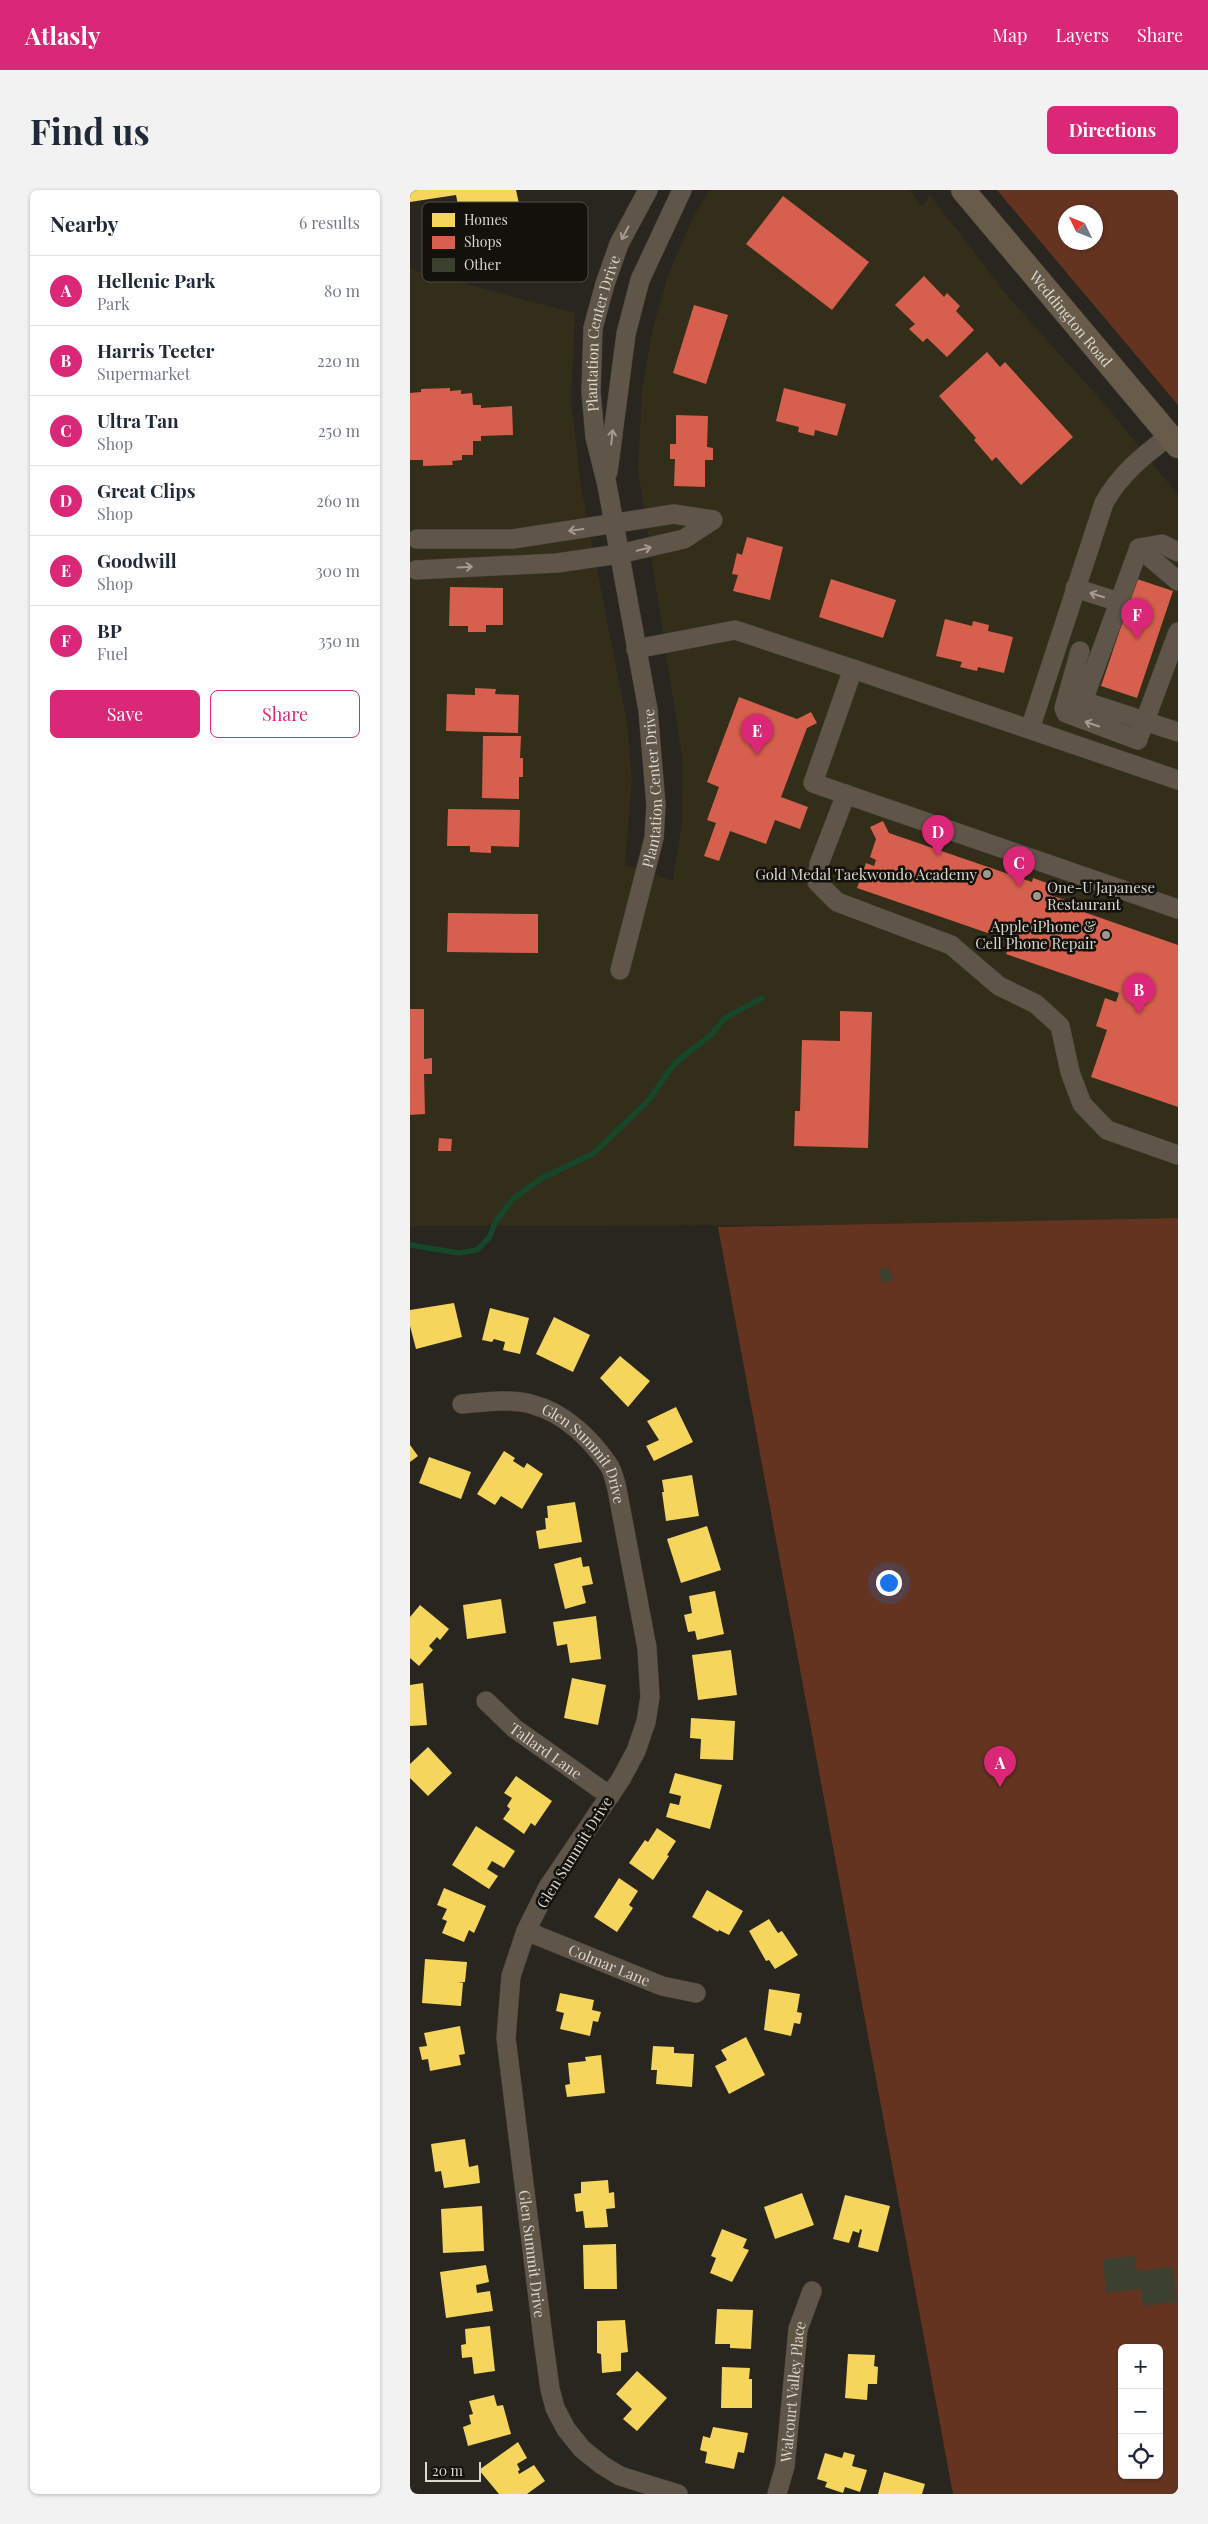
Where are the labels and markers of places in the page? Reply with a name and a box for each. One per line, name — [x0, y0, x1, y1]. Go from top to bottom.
pin: F — [1121, 598, 1153, 639]
pin: E — [741, 714, 773, 755]
pin: D — [922, 815, 954, 856]
pin: C — [1003, 846, 1035, 887]
place label: Gold Medal Taekwondo Academy — [755, 864, 977, 884]
marker: Gold Medal Taekwondo Academy — [981, 868, 993, 880]
place label: One‐U Japanese Restaurant — [1047, 877, 1155, 914]
marker: One‐U Japanese Restaurant — [1031, 890, 1043, 902]
place label: Apple iPhone & Cell Phone Repair — [975, 916, 1096, 953]
marker: Apple iPhone & Cell Phone Repair — [1100, 929, 1112, 941]
pin: B — [1123, 973, 1155, 1014]
pin: A — [984, 1746, 1016, 1787]

